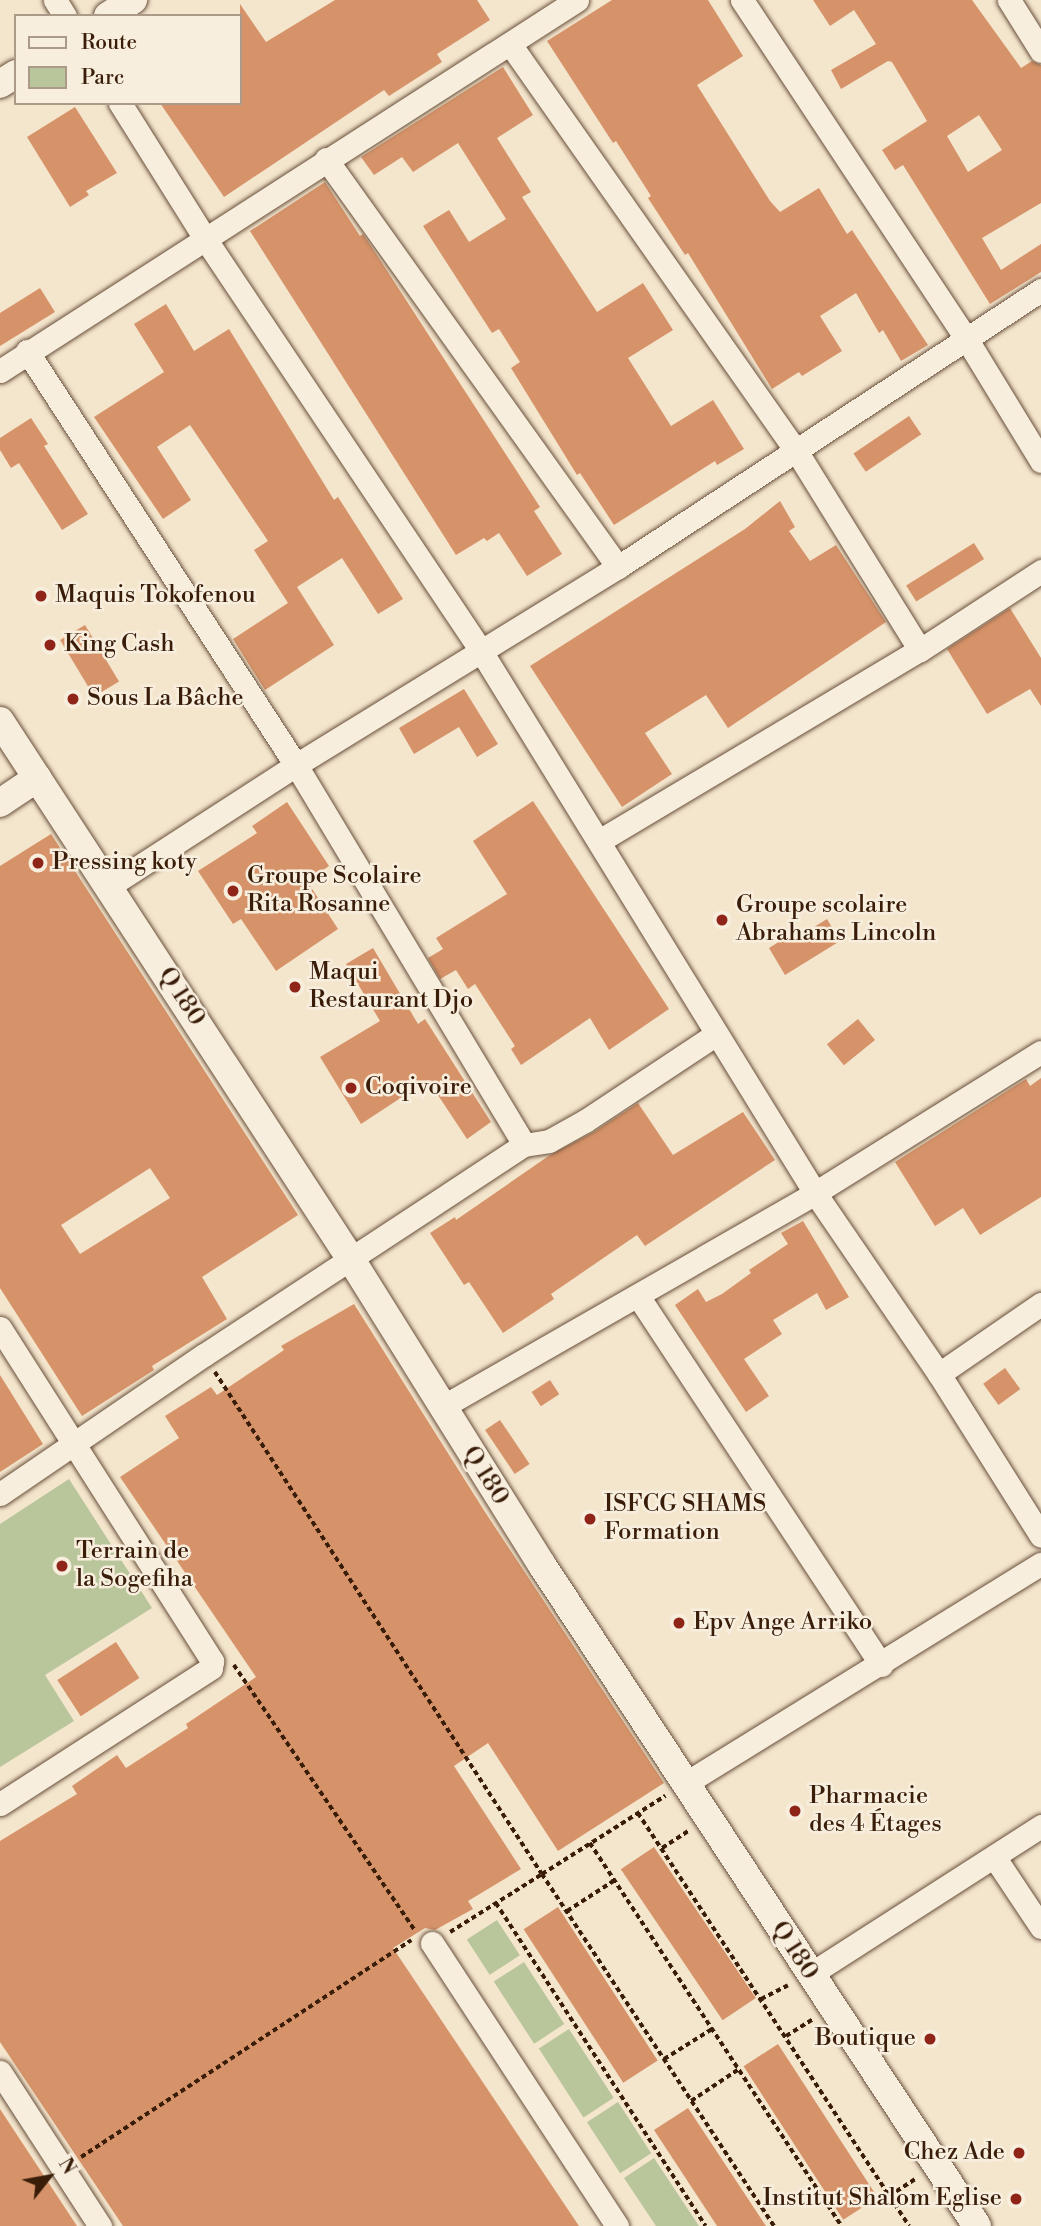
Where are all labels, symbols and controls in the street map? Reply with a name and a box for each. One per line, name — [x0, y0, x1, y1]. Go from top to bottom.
legend — [14, 14, 242, 105]
text: Route — [81, 30, 137, 56]
text: Parc — [81, 65, 124, 91]
place label: Maquis Tokofenou — [55, 582, 256, 610]
marker: Maquis Tokofenou — [33, 588, 49, 604]
place label: King Cash — [64, 631, 175, 659]
marker: King Cash — [42, 637, 58, 653]
place label: Sous La Bâche — [87, 685, 244, 713]
marker: Sous La Bâche — [65, 691, 81, 707]
place label: Pressing koty — [52, 849, 197, 877]
marker: Pressing koty — [30, 855, 46, 871]
place label: Groupe Scolaire Rita Rosanne — [247, 863, 422, 919]
marker: Groupe Scolaire Rita Rosanne — [225, 883, 241, 899]
place label: Groupe scolaire Abrahams Lincoln — [736, 892, 936, 948]
marker: Groupe scolaire Abrahams Lincoln — [714, 912, 730, 928]
place label: Maqui Restaurant Djo — [309, 959, 473, 1015]
street label: Q 180 — [151, 962, 211, 1032]
marker: Maqui Restaurant Djo — [287, 979, 303, 995]
place label: Coqivoire — [365, 1074, 472, 1102]
marker: Coqivoire — [343, 1080, 359, 1096]
street label: Q 180 — [456, 1441, 514, 1511]
place label: ISFCG SHAMS Formation — [604, 1491, 766, 1547]
marker: ISFCG SHAMS Formation — [582, 1511, 598, 1527]
place label: Terrain de la Sogefiha — [76, 1538, 193, 1594]
marker: Terrain de la Sogefiha — [54, 1558, 70, 1574]
place label: Epv Ange Arriko — [693, 1609, 872, 1637]
marker: Epv Ange Arriko — [671, 1615, 687, 1631]
place label: Pharmacie des 4 Étages — [809, 1783, 942, 1839]
marker: Pharmacie des 4 Étages — [787, 1803, 803, 1819]
street label: Q 180 — [764, 1916, 824, 1986]
place label: Boutique — [815, 2025, 916, 2053]
marker: Boutique — [922, 2031, 938, 2047]
place label: Chez Ade — [904, 2139, 1005, 2167]
north arrow — [14, 2142, 84, 2212]
marker: Chez Ade — [1011, 2145, 1027, 2161]
text: N — [53, 2154, 81, 2179]
place label: Institut Shalom Eglise — [763, 2185, 1002, 2213]
marker: Institut Shalom Eglise — [1008, 2191, 1024, 2207]

